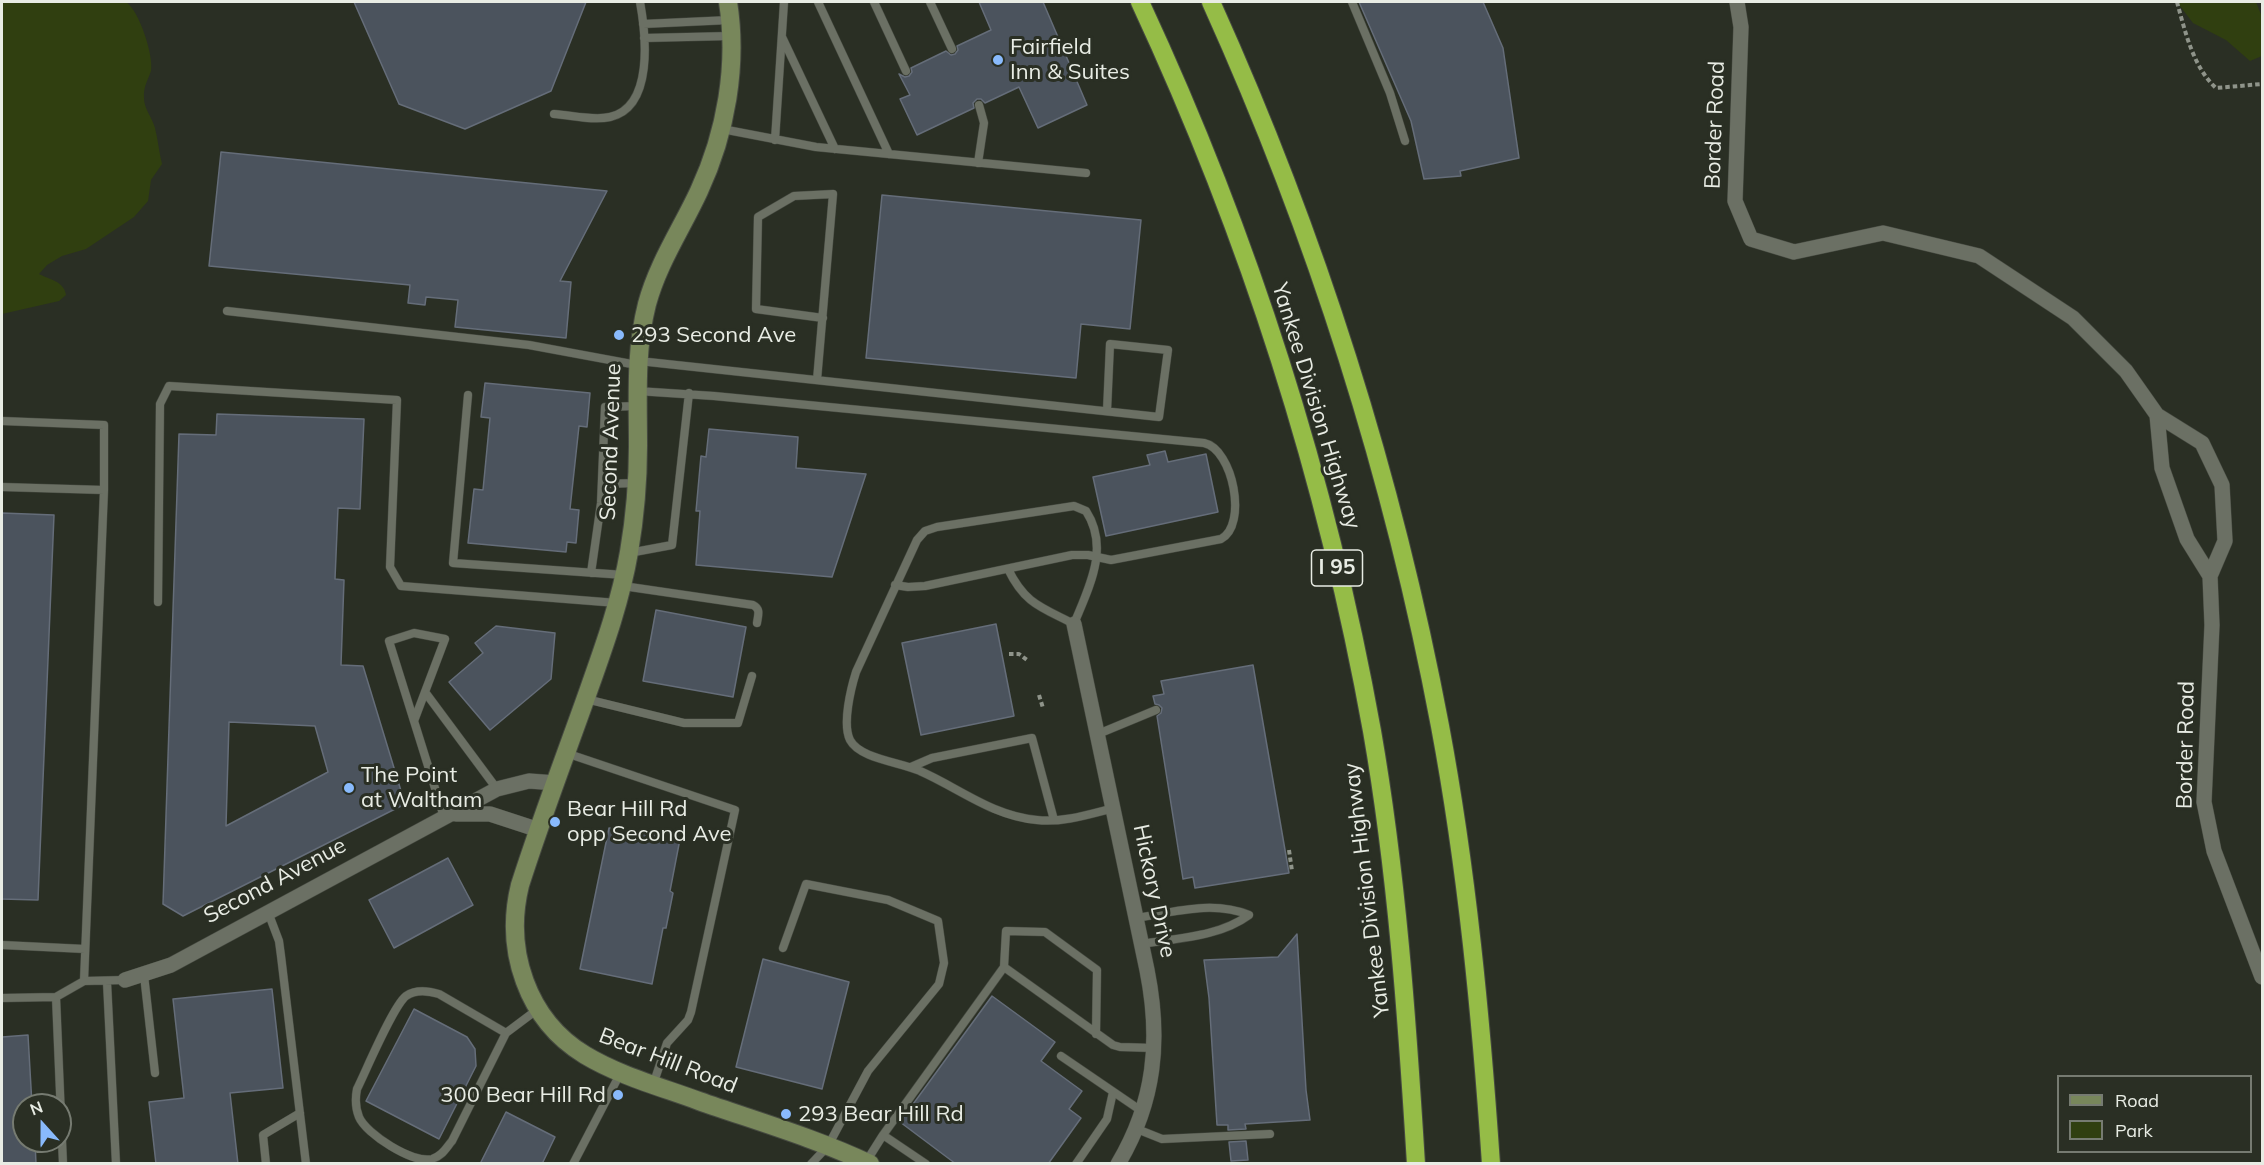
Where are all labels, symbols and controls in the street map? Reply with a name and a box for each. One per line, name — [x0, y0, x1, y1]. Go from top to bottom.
place label: Fairfield Inn & Suites — [1010, 34, 1130, 86]
marker: Fairfield Inn & Suites — [991, 53, 1005, 67]
street label: Border Road — [1700, 60, 1730, 190]
street label: Yankee Division Highway — [1266, 280, 1366, 532]
place label: 293 Second Ave — [631, 322, 796, 348]
marker: 293 Second Ave — [612, 328, 626, 342]
street label: Second Avenue — [595, 363, 627, 521]
road number: I 95 — [1312, 550, 1362, 586]
street label: Border Road — [2172, 681, 2200, 809]
street label: Yankee Division Highway — [1338, 761, 1396, 1019]
place label: The Point at Waltham — [361, 762, 482, 813]
marker: The Point at Waltham — [342, 781, 356, 795]
place label: Bear Hill Rd opp Second Ave — [567, 796, 732, 848]
marker: Bear Hill Rd opp Second Ave — [548, 815, 562, 829]
street label: Hickory Drive — [1127, 822, 1181, 960]
street label: Second Avenue — [199, 832, 351, 930]
street label: Bear Hill Road — [595, 1022, 741, 1100]
legend — [2057, 1075, 2252, 1153]
place label: 300 Bear Hill Rd — [440, 1082, 606, 1108]
marker: 300 Bear Hill Rd — [611, 1088, 625, 1102]
text: Road — [2115, 1089, 2159, 1112]
north arrow — [12, 1093, 72, 1153]
text: N — [27, 1097, 45, 1120]
place label: 293 Bear Hill Rd — [798, 1101, 964, 1127]
marker: 293 Bear Hill Rd — [779, 1107, 793, 1121]
text: Park — [2115, 1119, 2153, 1142]

